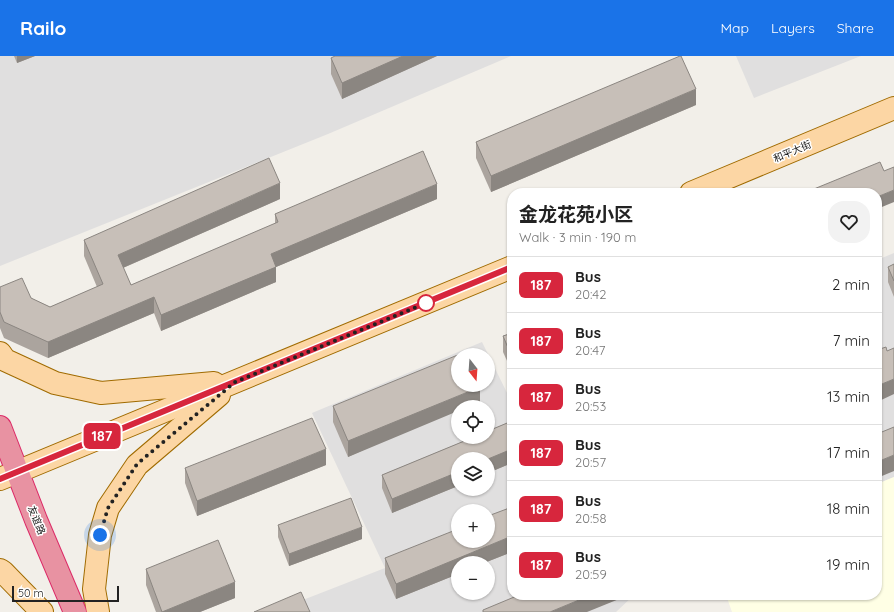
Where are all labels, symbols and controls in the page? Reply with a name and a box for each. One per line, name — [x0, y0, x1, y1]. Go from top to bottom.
text: Railo — [20, 16, 66, 40]
text: Map — [720, 19, 749, 37]
text: Layers — [771, 19, 815, 37]
text: Share — [837, 19, 874, 37]
street label: 和平大街 — [771, 138, 813, 165]
button: heart — [828, 201, 870, 243]
text: 金龙花苑小区 — [519, 202, 633, 226]
text: Walk · 3 min · 190 m — [519, 229, 636, 245]
text: Bus — [575, 267, 601, 286]
text: 2 min — [832, 275, 870, 294]
text: 187 — [531, 276, 551, 294]
text: 20:42 — [575, 286, 606, 302]
unlabelled marker — [417, 294, 435, 312]
text: Bus — [575, 323, 601, 342]
text: 7 min — [833, 331, 870, 350]
text: 187 — [531, 332, 551, 350]
text: 20:47 — [575, 342, 606, 358]
north arrow — [451, 348, 495, 392]
map controls — [451, 348, 495, 600]
text: Bus — [575, 379, 601, 398]
text: 13 min — [827, 387, 870, 406]
text: 187 — [531, 388, 551, 406]
text: 20:53 — [575, 398, 606, 414]
button: locate — [451, 400, 495, 444]
line badge: 187 — [79, 423, 125, 449]
text: 187 — [92, 427, 112, 445]
text: Bus — [575, 435, 601, 454]
text: 17 min — [827, 443, 870, 462]
text: 187 — [531, 444, 551, 462]
button: layers — [451, 452, 495, 496]
text: 20:57 — [575, 454, 606, 470]
text: Bus — [575, 491, 601, 510]
text: 18 min — [827, 499, 870, 518]
text: 187 — [531, 500, 551, 518]
street label: 友谊路 — [25, 504, 48, 537]
button: + — [451, 504, 495, 548]
text: 20:58 — [575, 510, 606, 526]
your location — [90, 525, 110, 545]
text: Bus — [575, 547, 601, 566]
text: 19 min — [826, 555, 870, 574]
button: − — [451, 556, 495, 600]
text: 187 — [531, 556, 551, 574]
text: 20:59 — [575, 566, 607, 582]
scale bar — [12, 584, 119, 603]
text: 50 m — [18, 586, 44, 600]

